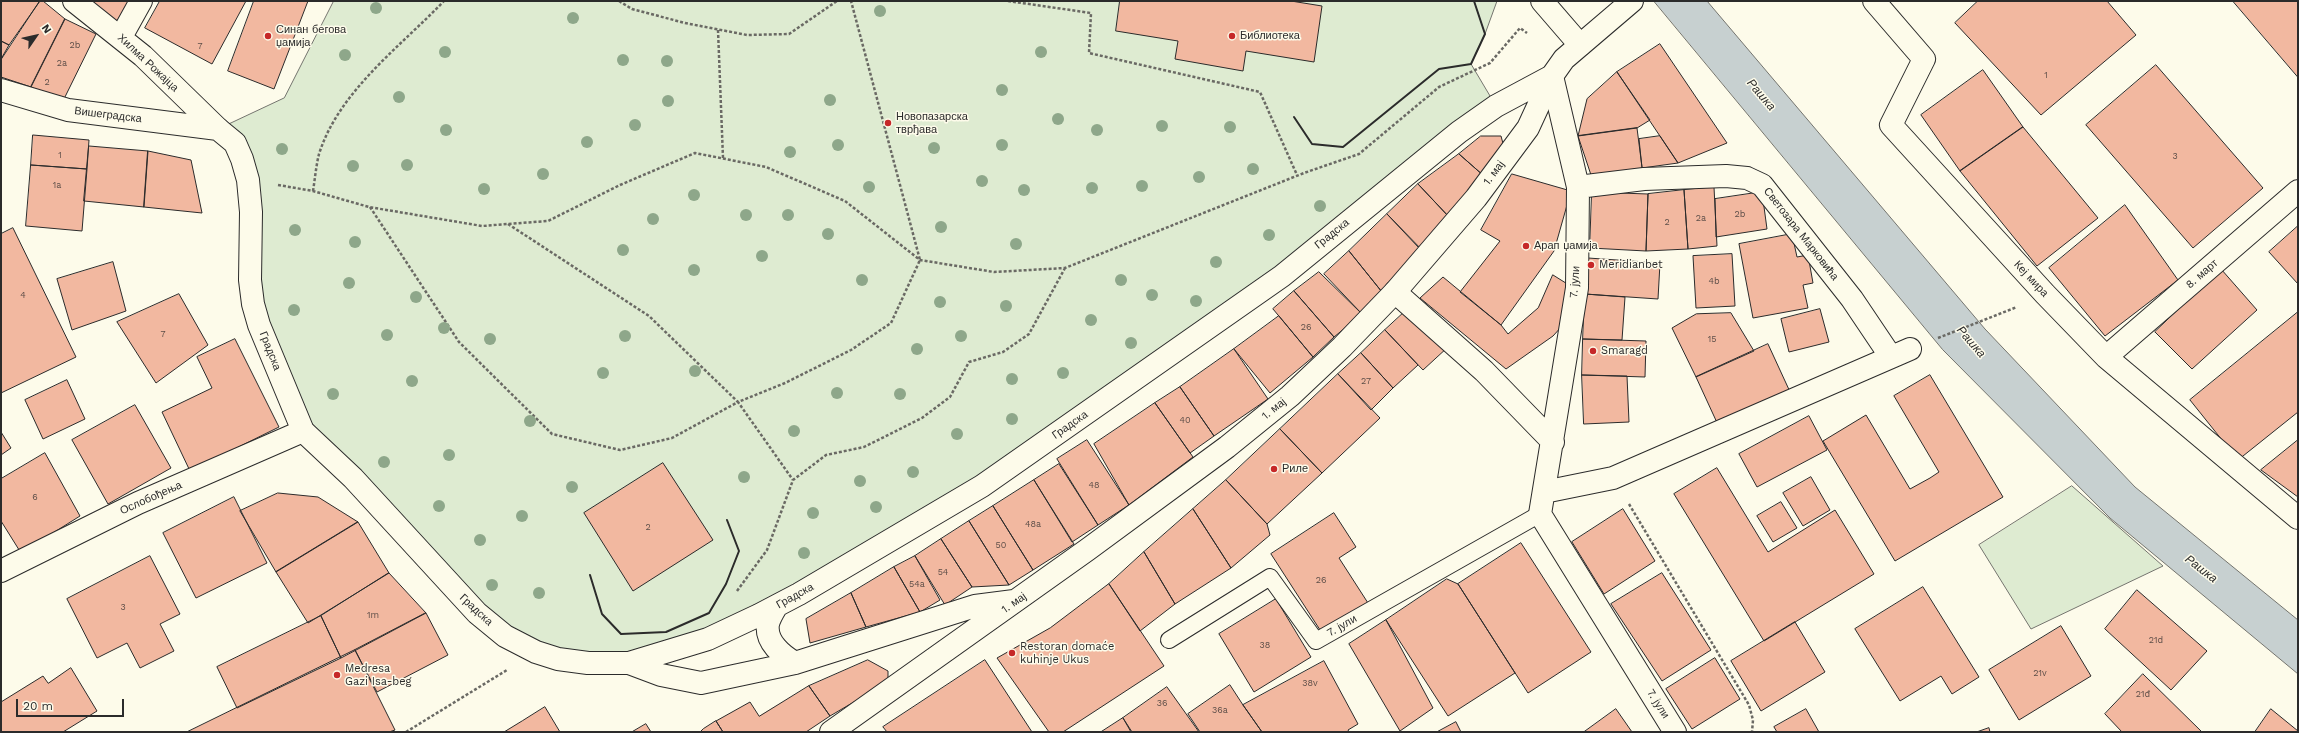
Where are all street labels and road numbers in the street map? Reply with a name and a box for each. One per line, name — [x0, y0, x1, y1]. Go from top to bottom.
street label: Хилма Рожајца — [115, 31, 181, 95]
street label: Вишеградска — [74, 104, 142, 126]
street label: 1. мај — [1481, 158, 1507, 188]
street label: Светозара Марковића — [1761, 185, 1841, 283]
street label: Градска — [1312, 216, 1352, 252]
street label: 8. март — [2183, 257, 2221, 291]
street label: Кеј мира — [2011, 258, 2051, 300]
street label: 7. јули — [1567, 266, 1583, 298]
street label: Градска — [256, 330, 284, 372]
street label: 1. мај — [1259, 395, 1289, 423]
street label: Градска — [1050, 408, 1090, 442]
street label: Ослобођења — [118, 478, 184, 518]
street label: Градска — [774, 580, 816, 612]
street label: 1. мај — [999, 590, 1029, 616]
street label: Градска — [457, 591, 495, 629]
street label: 7. јули — [1325, 612, 1359, 640]
street label: 7. јули — [1644, 687, 1672, 721]

